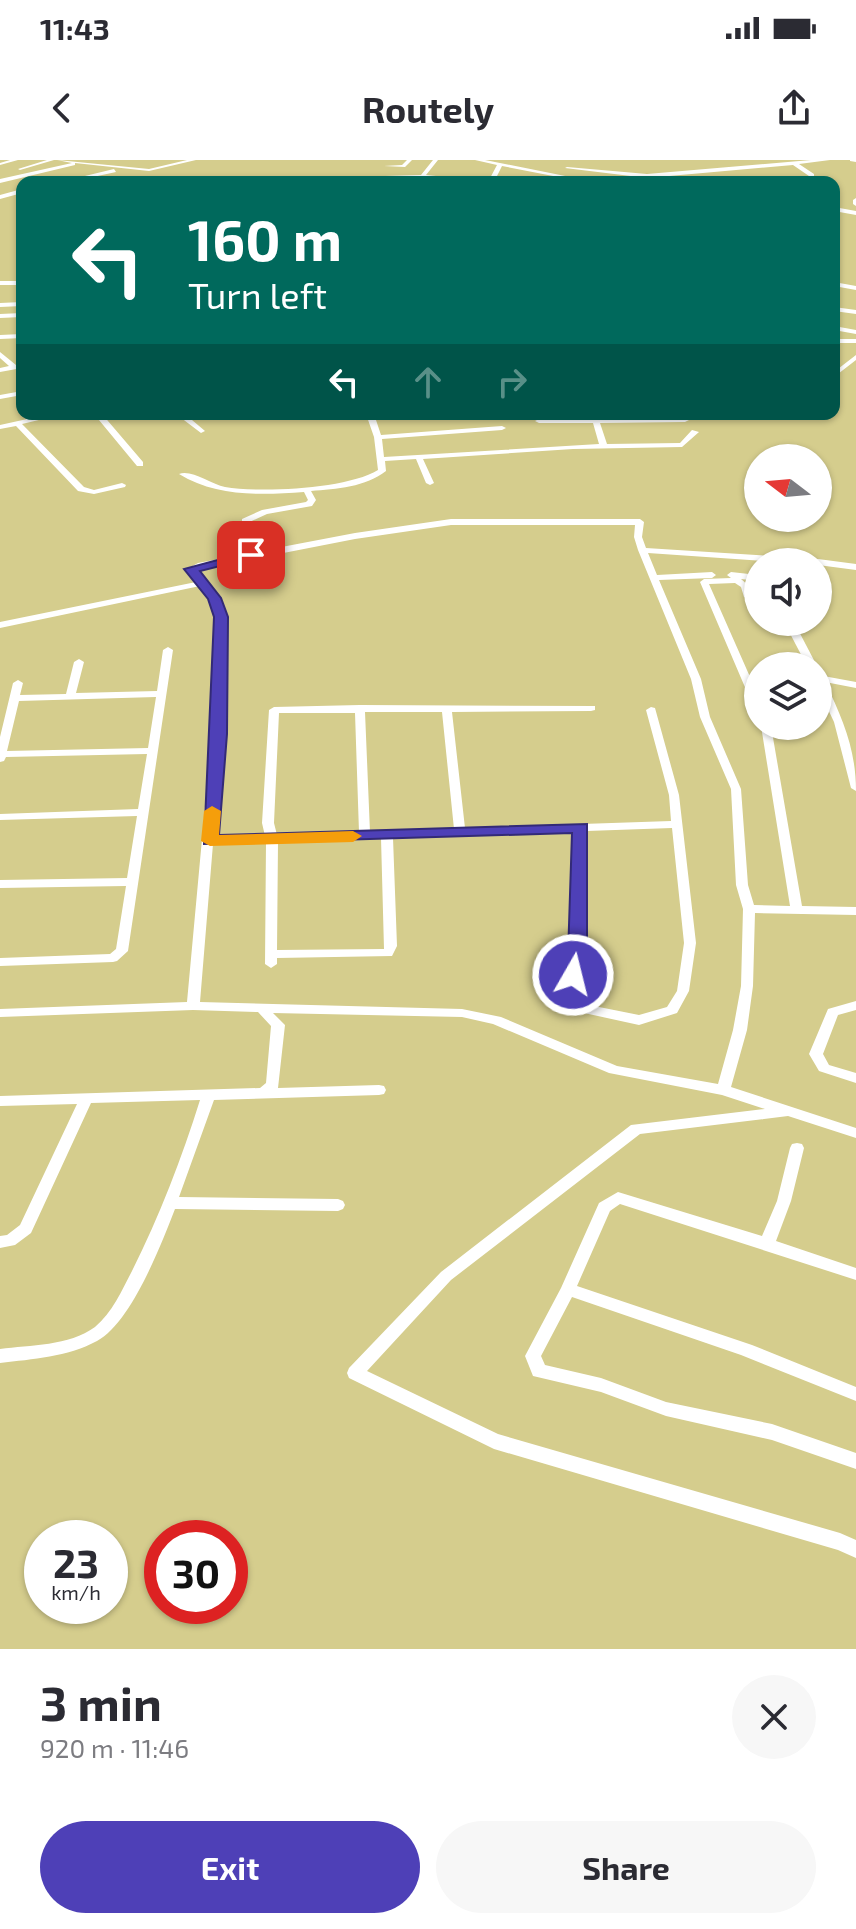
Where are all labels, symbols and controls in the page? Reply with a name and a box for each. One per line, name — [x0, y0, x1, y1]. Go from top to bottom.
text: 11:43 — [40, 10, 110, 46]
icon: back — [40, 86, 84, 130]
icon: share — [772, 86, 816, 130]
text: Routely — [362, 87, 494, 130]
text: 160 m — [188, 205, 342, 272]
icon: left — [56, 208, 160, 312]
text: Turn left — [188, 273, 327, 316]
icon: left — [322, 360, 366, 404]
icon: ahead — [406, 360, 450, 404]
icon: right — [490, 360, 534, 404]
north arrow — [744, 444, 832, 532]
map controls — [744, 444, 832, 740]
pin — [217, 521, 285, 589]
icon: arrive — [229, 533, 273, 577]
button: sound — [744, 548, 832, 636]
button: layers — [744, 652, 832, 740]
position arrow — [531, 933, 615, 1017]
speed limit sign: 30 — [144, 1520, 248, 1624]
text: 23 — [53, 1538, 99, 1586]
text: km/h — [51, 1580, 101, 1604]
text: 3 min — [40, 1673, 162, 1731]
button: close — [732, 1675, 816, 1759]
text: 920 m · 11:46 — [40, 1732, 189, 1763]
button: Exit — [40, 1821, 420, 1913]
button: Share — [436, 1821, 816, 1913]

